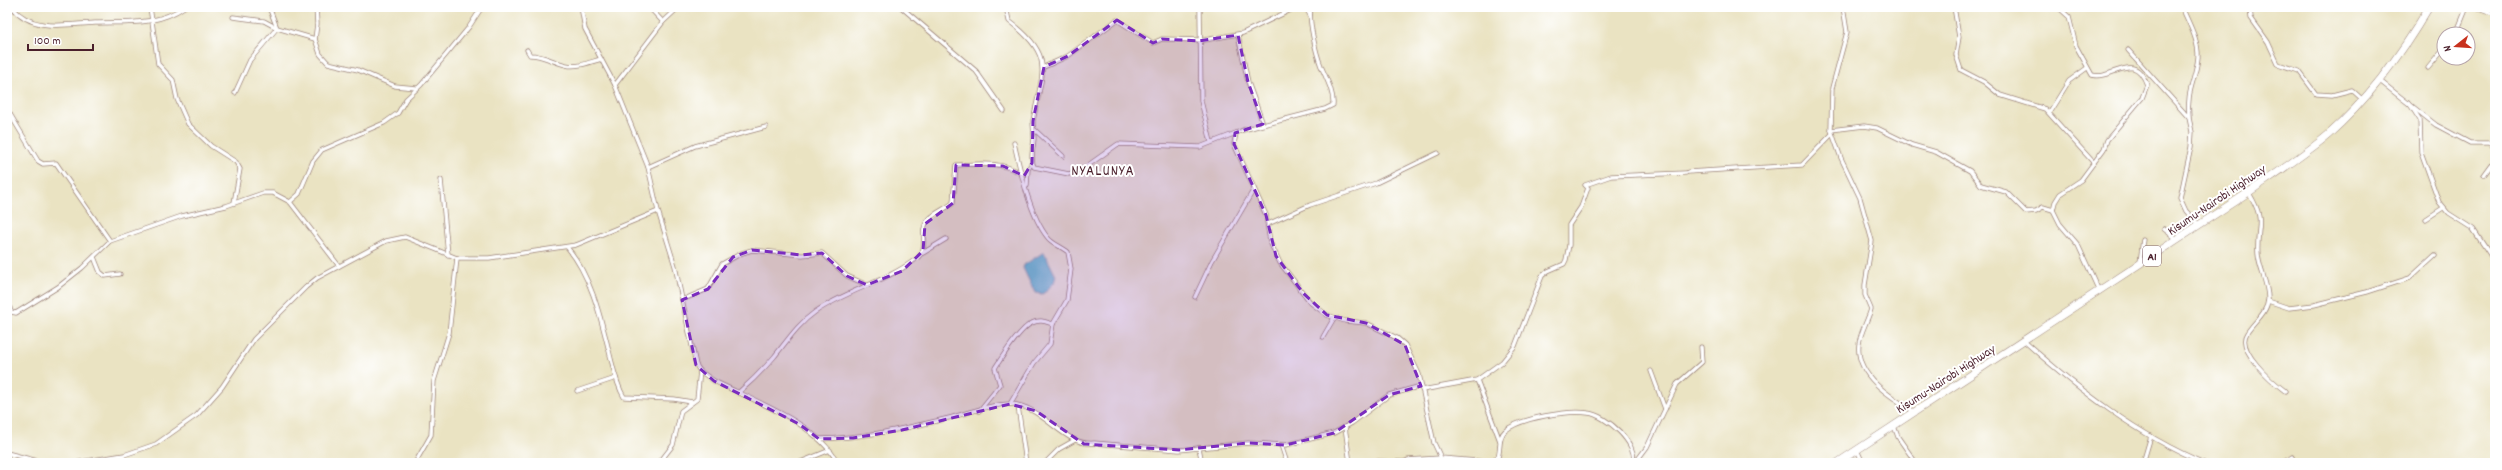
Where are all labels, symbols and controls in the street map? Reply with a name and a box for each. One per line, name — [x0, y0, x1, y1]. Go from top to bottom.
scale bar — [28, 26, 93, 52]
north arrow — [2436, 26, 2476, 66]
text: 100 m — [34, 33, 61, 50]
text: N — [2440, 43, 2457, 53]
district label: NYALUNYA — [1071, 161, 1135, 183]
street label: Kisumu-Nairobi Highway — [2164, 161, 2271, 241]
road number: A1 — [2143, 246, 2161, 266]
street label: Kisumu-Nairobi Highway — [1893, 340, 2001, 419]

